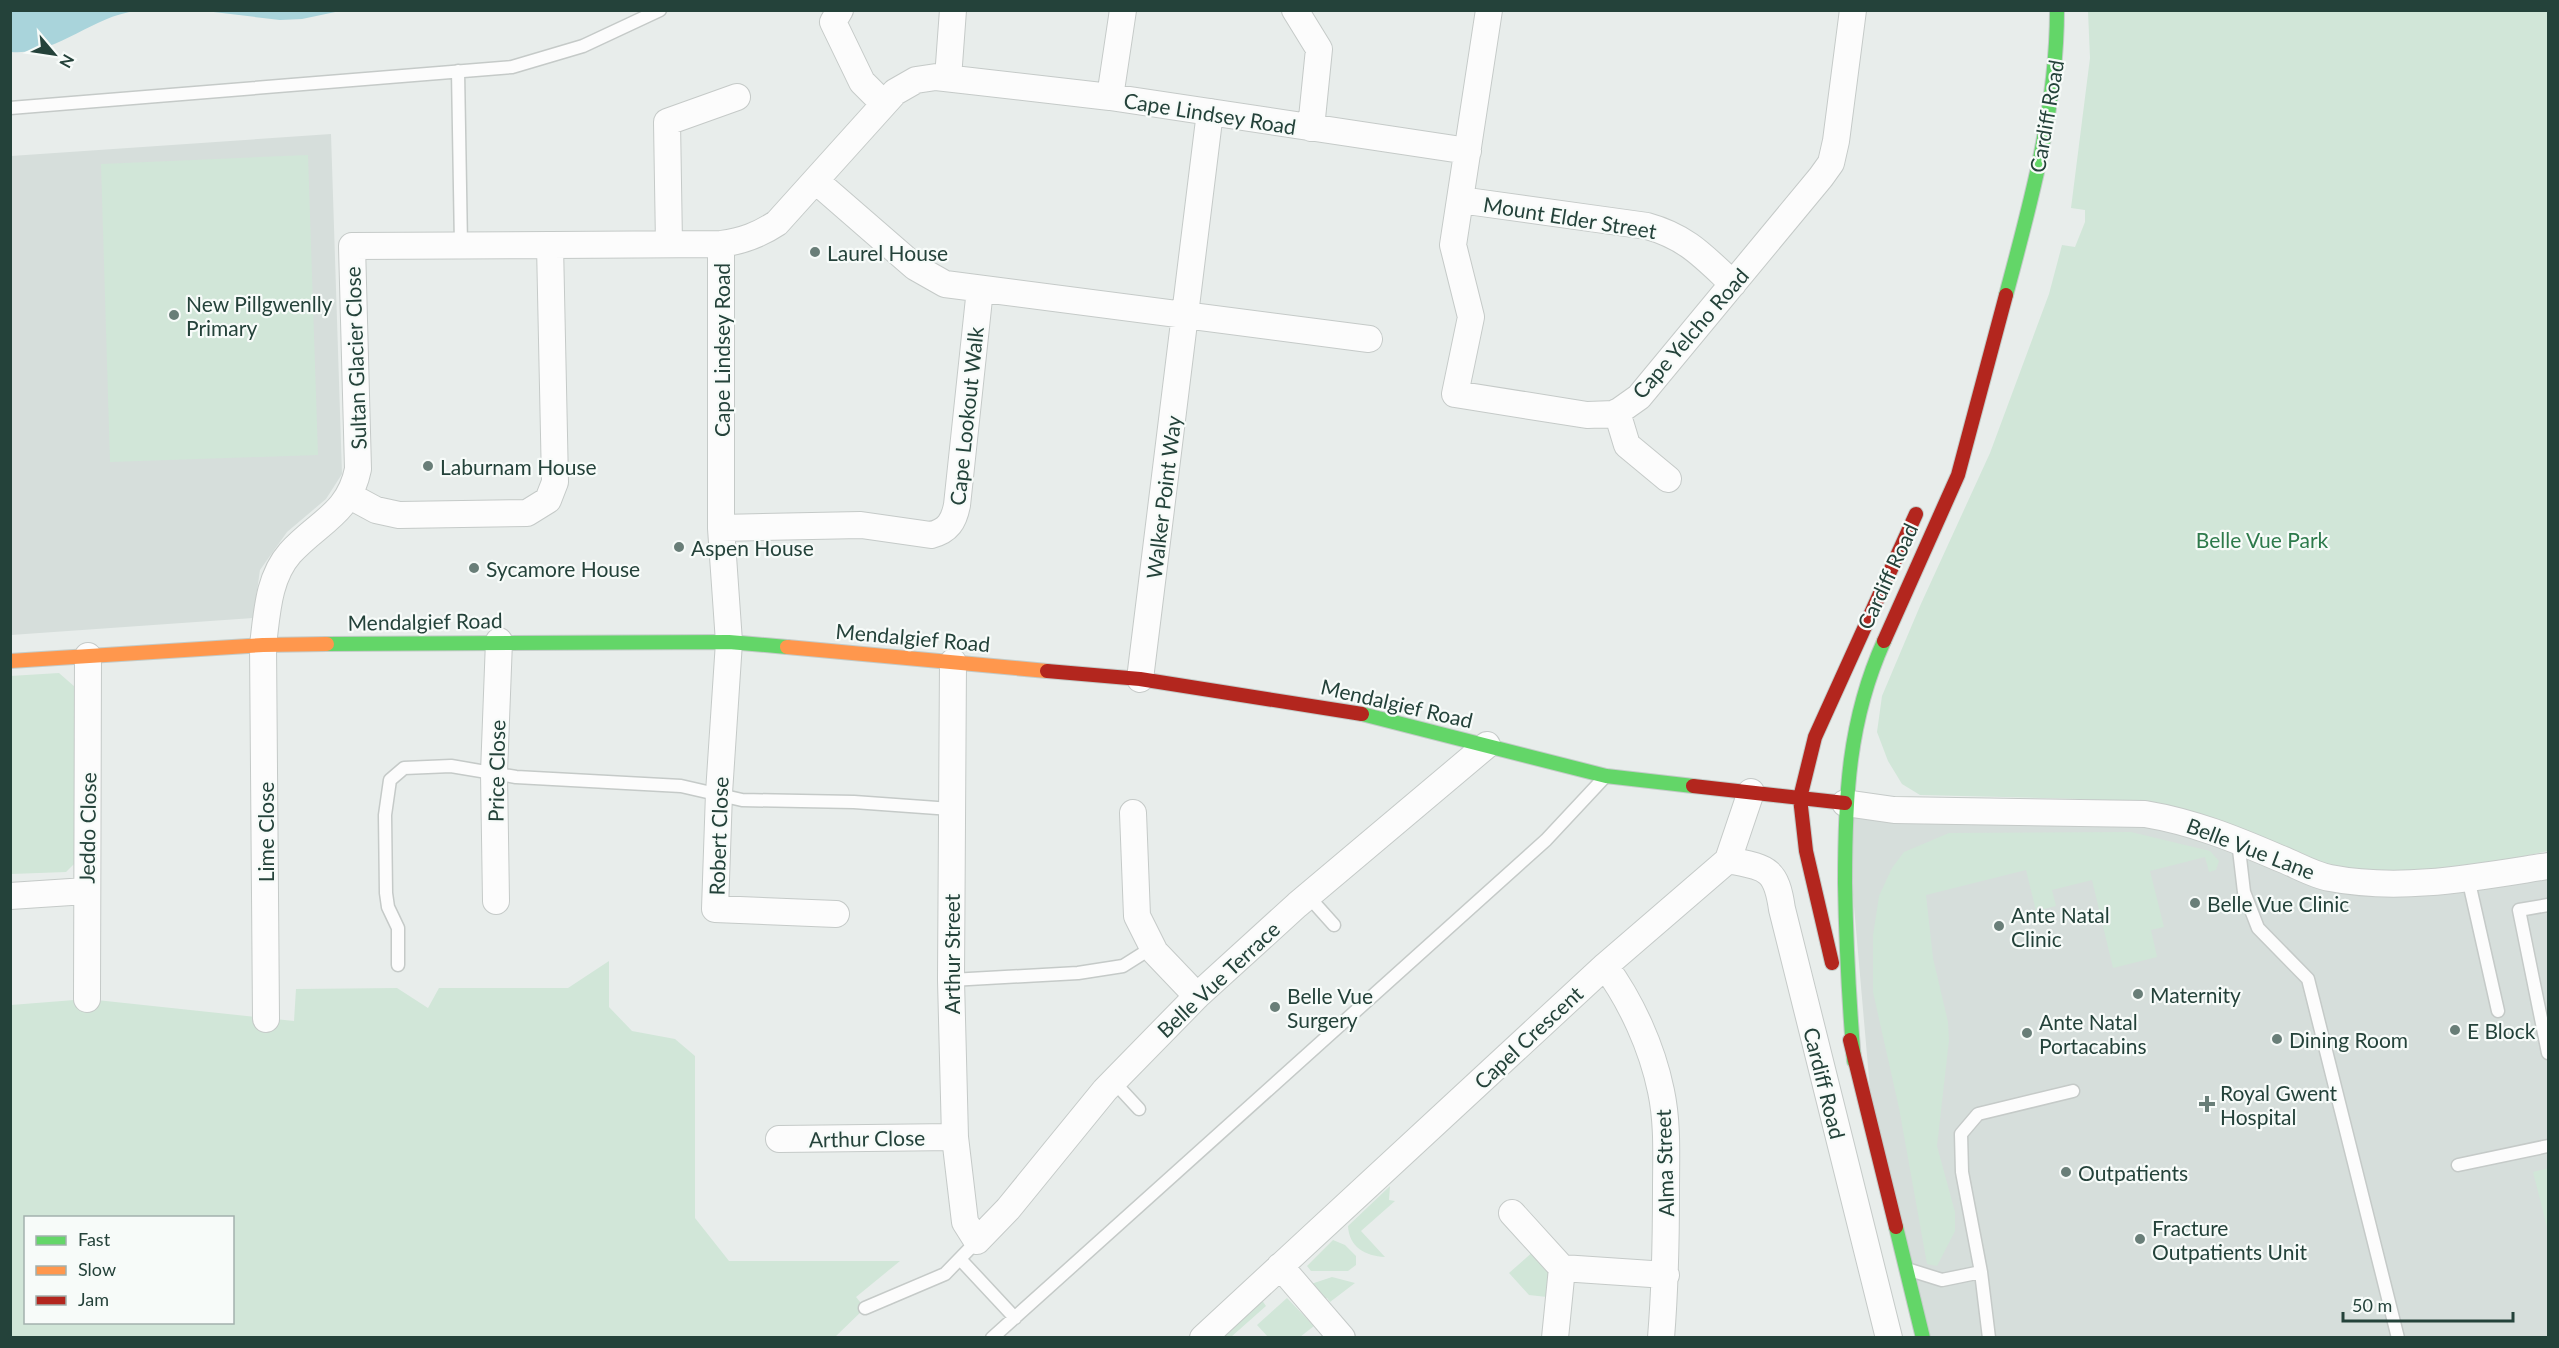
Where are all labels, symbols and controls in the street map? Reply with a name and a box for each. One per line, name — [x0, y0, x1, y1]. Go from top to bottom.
north arrow — [24, 24, 84, 84]
text: N — [56, 52, 79, 72]
street label: Cardiff Road — [2024, 58, 2068, 174]
street label: Cape Lindsey Road — [1122, 87, 1298, 139]
street label: Mount Elder Street — [1482, 191, 1659, 243]
place label: Laurel House — [827, 240, 948, 265]
marker: Laurel House — [808, 245, 822, 259]
street label: Cape Lindsey Road — [709, 263, 734, 437]
street label: Cape Yelcho Road — [1627, 263, 1753, 403]
street label: Sultan Glacier Close — [339, 266, 371, 450]
place label: New Pillgwenlly Primary — [186, 291, 333, 340]
marker: New Pillgwenlly Primary — [167, 308, 181, 322]
street label: Cape Lookout Walk — [944, 325, 988, 507]
street label: Walker Point Way — [1141, 414, 1185, 580]
place label: Laburnam House — [440, 454, 597, 479]
marker: Laburnam House — [421, 459, 435, 473]
street label: Cardiff Road — [1852, 519, 1922, 633]
park label: Belle Vue Park — [2196, 527, 2329, 552]
place label: Aspen House — [691, 535, 814, 560]
marker: Aspen House — [672, 540, 686, 554]
place label: Sycamore House — [486, 556, 640, 581]
marker: Sycamore House — [467, 561, 481, 575]
street label: Mendalgief Road — [347, 607, 503, 635]
street label: Mendalgief Road — [835, 618, 991, 656]
street label: Mendalgief Road — [1319, 673, 1475, 733]
street label: Price Close — [483, 720, 509, 822]
street label: Jeddo Close — [74, 772, 100, 884]
street label: Robert Close — [703, 776, 733, 896]
street label: Lime Close — [253, 782, 278, 882]
street label: Belle Vue Lane — [2183, 812, 2319, 884]
place label: Belle Vue Clinic — [2207, 891, 2349, 916]
street label: Arthur Street — [939, 893, 964, 1014]
marker: Belle Vue Clinic — [2188, 896, 2202, 910]
place label: Ante Natal Clinic — [2011, 902, 2110, 951]
street label: Belle Vue Terrace — [1152, 916, 1284, 1042]
marker: Ante Natal Clinic — [1992, 919, 2006, 933]
street label: Capel Crescent — [1469, 980, 1588, 1094]
place label: Maternity — [2150, 982, 2241, 1007]
place label: Belle Vue Surgery — [1287, 983, 1373, 1032]
marker: Maternity — [2131, 987, 2145, 1001]
marker: Belle Vue Surgery — [1268, 1000, 1282, 1014]
place label: Ante Natal Portacabins — [2039, 1009, 2147, 1058]
place label: E Block — [2467, 1018, 2536, 1043]
marker: E Block — [2448, 1023, 2462, 1037]
street label: Cardiff Road — [1799, 1025, 1851, 1141]
marker: Ante Natal Portacabins — [2020, 1026, 2034, 1040]
place label: Dining Room — [2289, 1027, 2408, 1052]
marker: Dining Room — [2270, 1032, 2284, 1046]
place label: Royal Gwent Hospital — [2220, 1080, 2338, 1129]
marker: Royal Gwent Hospital — [2198, 1095, 2216, 1113]
street label: Alma Street — [1650, 1108, 1678, 1217]
street label: Arthur Close — [809, 1124, 925, 1152]
place label: Outpatients — [2078, 1160, 2188, 1185]
marker: Outpatients — [2059, 1165, 2073, 1179]
place label: Fracture Outpatients Unit — [2152, 1215, 2307, 1264]
legend — [24, 1216, 234, 1324]
text: Fast — [78, 1228, 111, 1250]
marker: Fracture Outpatients Unit — [2133, 1232, 2147, 1246]
text: Slow — [78, 1258, 116, 1280]
scale bar — [2343, 1285, 2512, 1323]
text: Jam — [78, 1288, 109, 1310]
text: 50 m — [2352, 1294, 2392, 1316]

